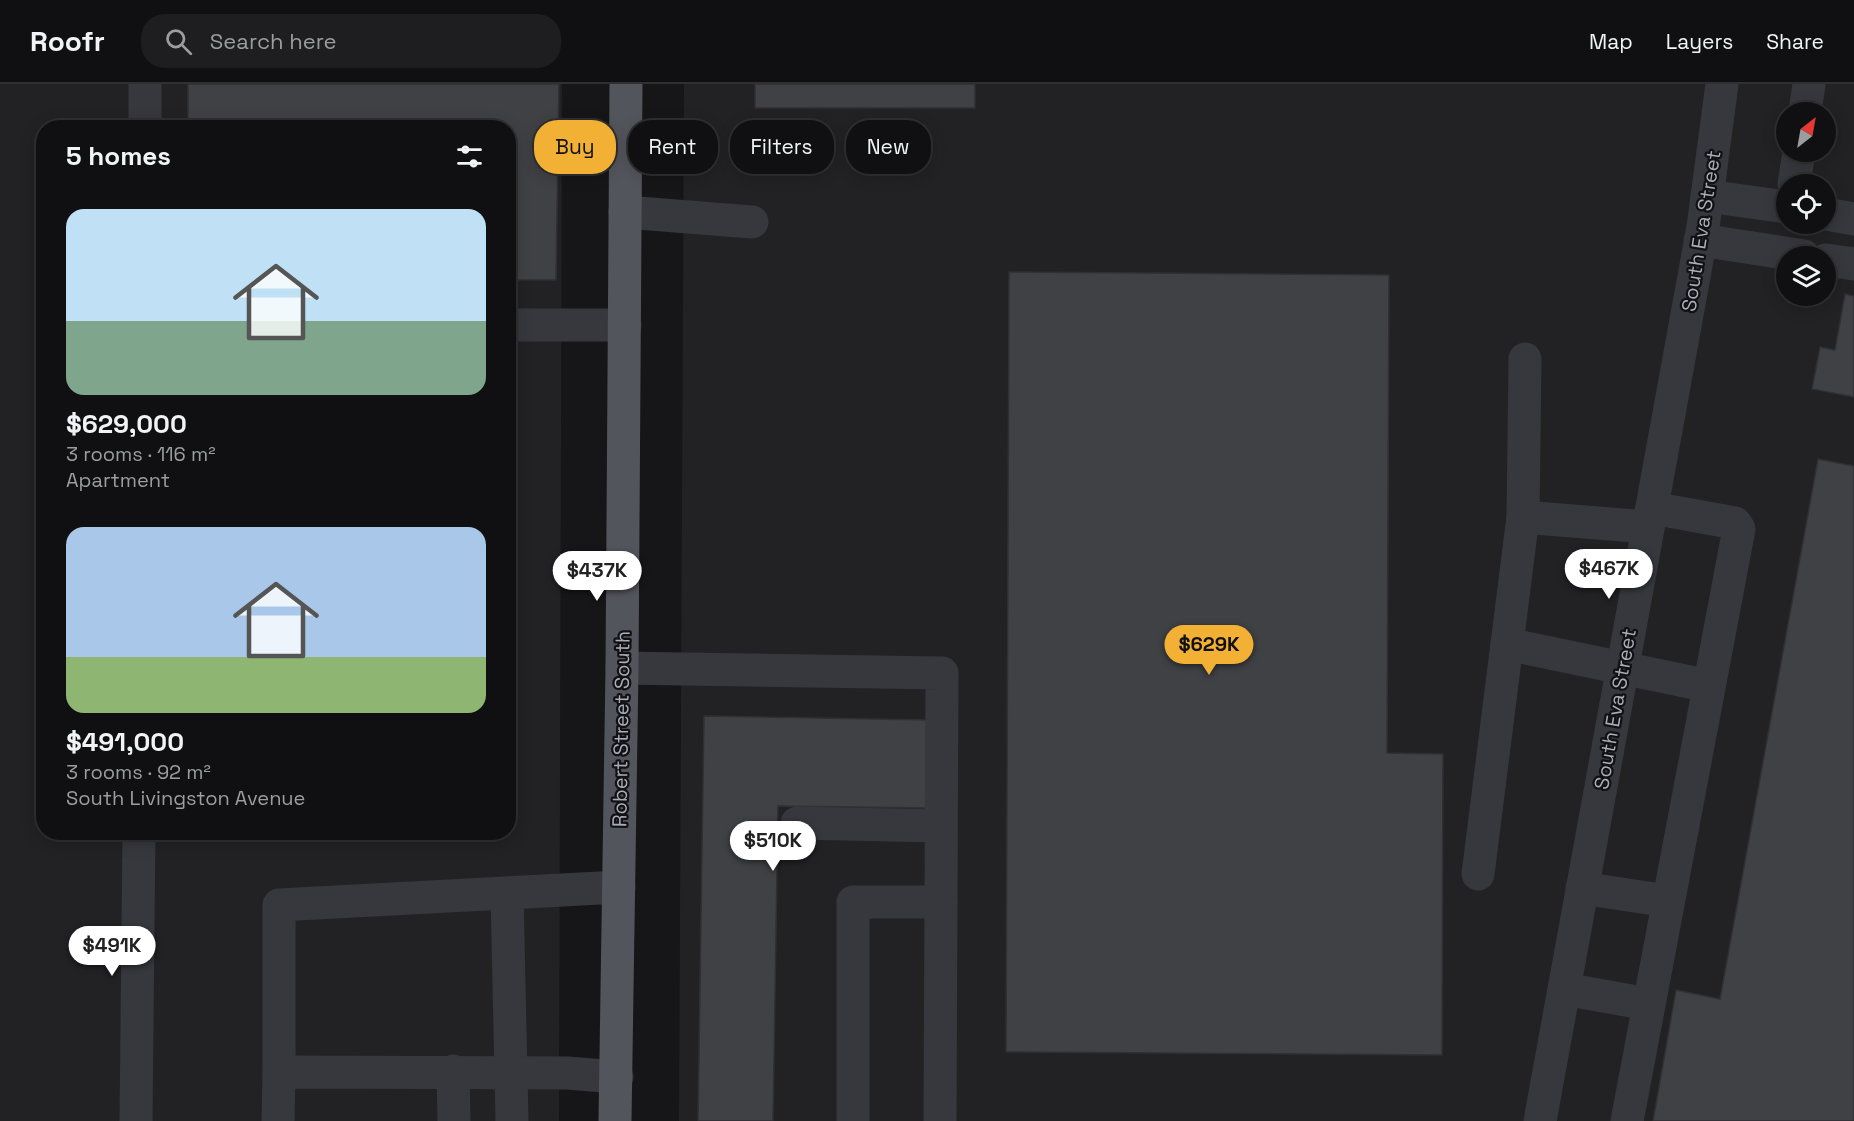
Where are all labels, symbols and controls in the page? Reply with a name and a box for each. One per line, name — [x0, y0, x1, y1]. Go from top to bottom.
search box — [141, 14, 561, 68]
text: Roofr — [30, 23, 105, 59]
icon: search — [162, 25, 195, 58]
text: Search here — [210, 27, 337, 55]
text: Map — [1589, 28, 1633, 55]
text: Layers — [1666, 28, 1733, 55]
text: Share — [1766, 28, 1824, 55]
north arrow — [1776, 102, 1836, 162]
map controls — [1776, 102, 1836, 306]
chip: Buy — [534, 120, 616, 174]
chip: Rent — [628, 120, 718, 174]
chip: Filters — [730, 120, 834, 174]
chip: New — [846, 120, 931, 174]
text: 5 homes — [66, 139, 171, 173]
icon: filters — [453, 140, 486, 173]
street label: South Eva Street — [1675, 148, 1727, 314]
button: locate — [1776, 174, 1836, 234]
button: layers — [1776, 246, 1836, 306]
icon: home — [222, 248, 330, 356]
text: $629,000 — [66, 407, 187, 441]
text: 3 rooms · 116 m² — [66, 441, 216, 467]
text: Apartment — [66, 467, 170, 493]
pin: $467K — [1567, 549, 1651, 600]
pin: $437K — [555, 551, 639, 602]
text: $467K — [1579, 555, 1639, 581]
text: $437K — [567, 557, 627, 583]
icon: home — [222, 566, 330, 674]
pin: $629K — [1167, 625, 1251, 676]
street label: South Eva Street — [1588, 627, 1642, 791]
street label: Robert Street South — [606, 631, 636, 827]
text: $629K — [1178, 631, 1240, 657]
text: $491,000 — [66, 725, 184, 759]
text: 3 rooms · 92 m² — [66, 759, 211, 785]
text: South Livingston Avenue — [66, 785, 305, 811]
pin: $510K — [731, 821, 815, 872]
text: $510K — [744, 827, 802, 853]
pin: $491K — [70, 926, 154, 977]
text: $491K — [83, 932, 141, 958]

